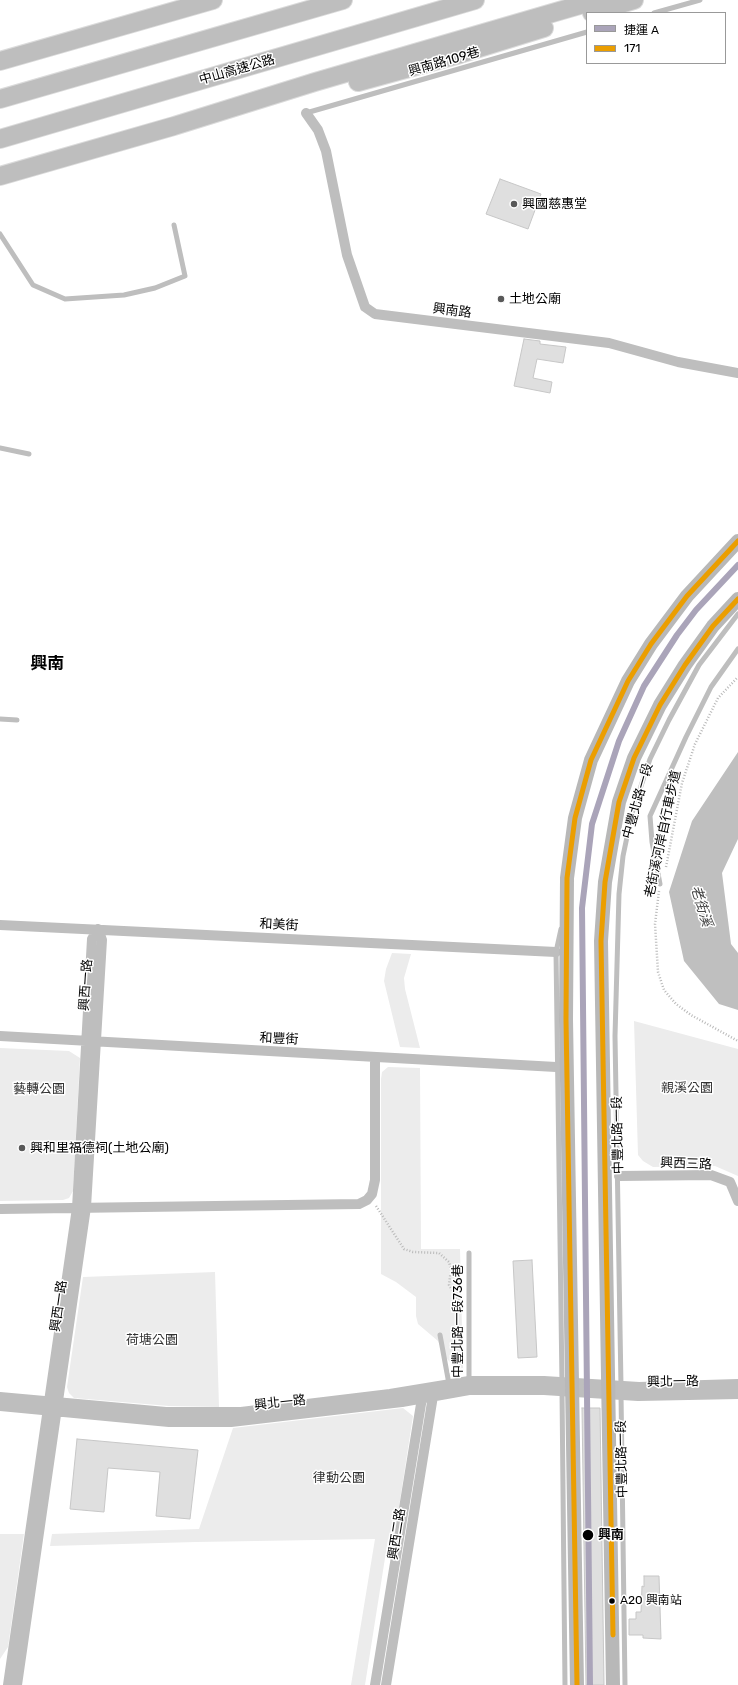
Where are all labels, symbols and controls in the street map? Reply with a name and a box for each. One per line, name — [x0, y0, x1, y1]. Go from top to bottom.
legend — [586, 12, 726, 64]
text: 捷運 A — [624, 23, 659, 37]
text: 171 — [624, 41, 640, 55]
street label: 興南路109巷 — [407, 44, 481, 80]
street label: 中山高速公路 — [197, 52, 277, 88]
place label: 興國慈惠堂 — [522, 196, 587, 212]
marker: 興國慈惠堂 — [509, 199, 519, 209]
place label: 土地公廟 — [509, 291, 561, 307]
marker: 土地公廟 — [496, 294, 506, 304]
street label: 興南路 — [432, 301, 472, 321]
district label: 興南 — [30, 654, 64, 674]
street label: 中豐北路一段 — [620, 761, 656, 841]
street label: 老街溪河岸自行車步道 — [642, 769, 684, 899]
water label: 老街溪 — [687, 883, 715, 929]
street label: 和美街 — [259, 916, 299, 934]
street label: 興西一路 — [76, 959, 96, 1011]
street label: 和豐街 — [259, 1030, 299, 1048]
park label: 親溪公園 — [661, 1080, 713, 1096]
park label: 藝轉公園 — [13, 1081, 65, 1097]
street label: 中豐北路一段 — [610, 1096, 626, 1174]
place label: 興和里福德祠(土地公廟) — [30, 1140, 169, 1156]
marker: 興和里福德祠(土地公廟) — [17, 1143, 27, 1153]
street label: 興西三路 — [660, 1155, 712, 1173]
street label: 中豐北路一段736巷 — [450, 1264, 466, 1378]
street label: 興西一路 — [48, 1279, 70, 1333]
park label: 荷塘公園 — [126, 1332, 178, 1348]
street label: 興北一路 — [647, 1374, 699, 1390]
street label: 興北一路 — [253, 1393, 307, 1413]
street label: 中豐北路一段 — [614, 1420, 630, 1498]
park label: 律動公園 — [313, 1470, 365, 1486]
street label: 興西二路 — [385, 1507, 409, 1561]
place label: 興南 — [598, 1527, 624, 1543]
marker: 興南 — [581, 1528, 595, 1542]
place label: A20 興南站 — [620, 1594, 682, 1608]
marker: A20 興南站 — [607, 1596, 617, 1606]

